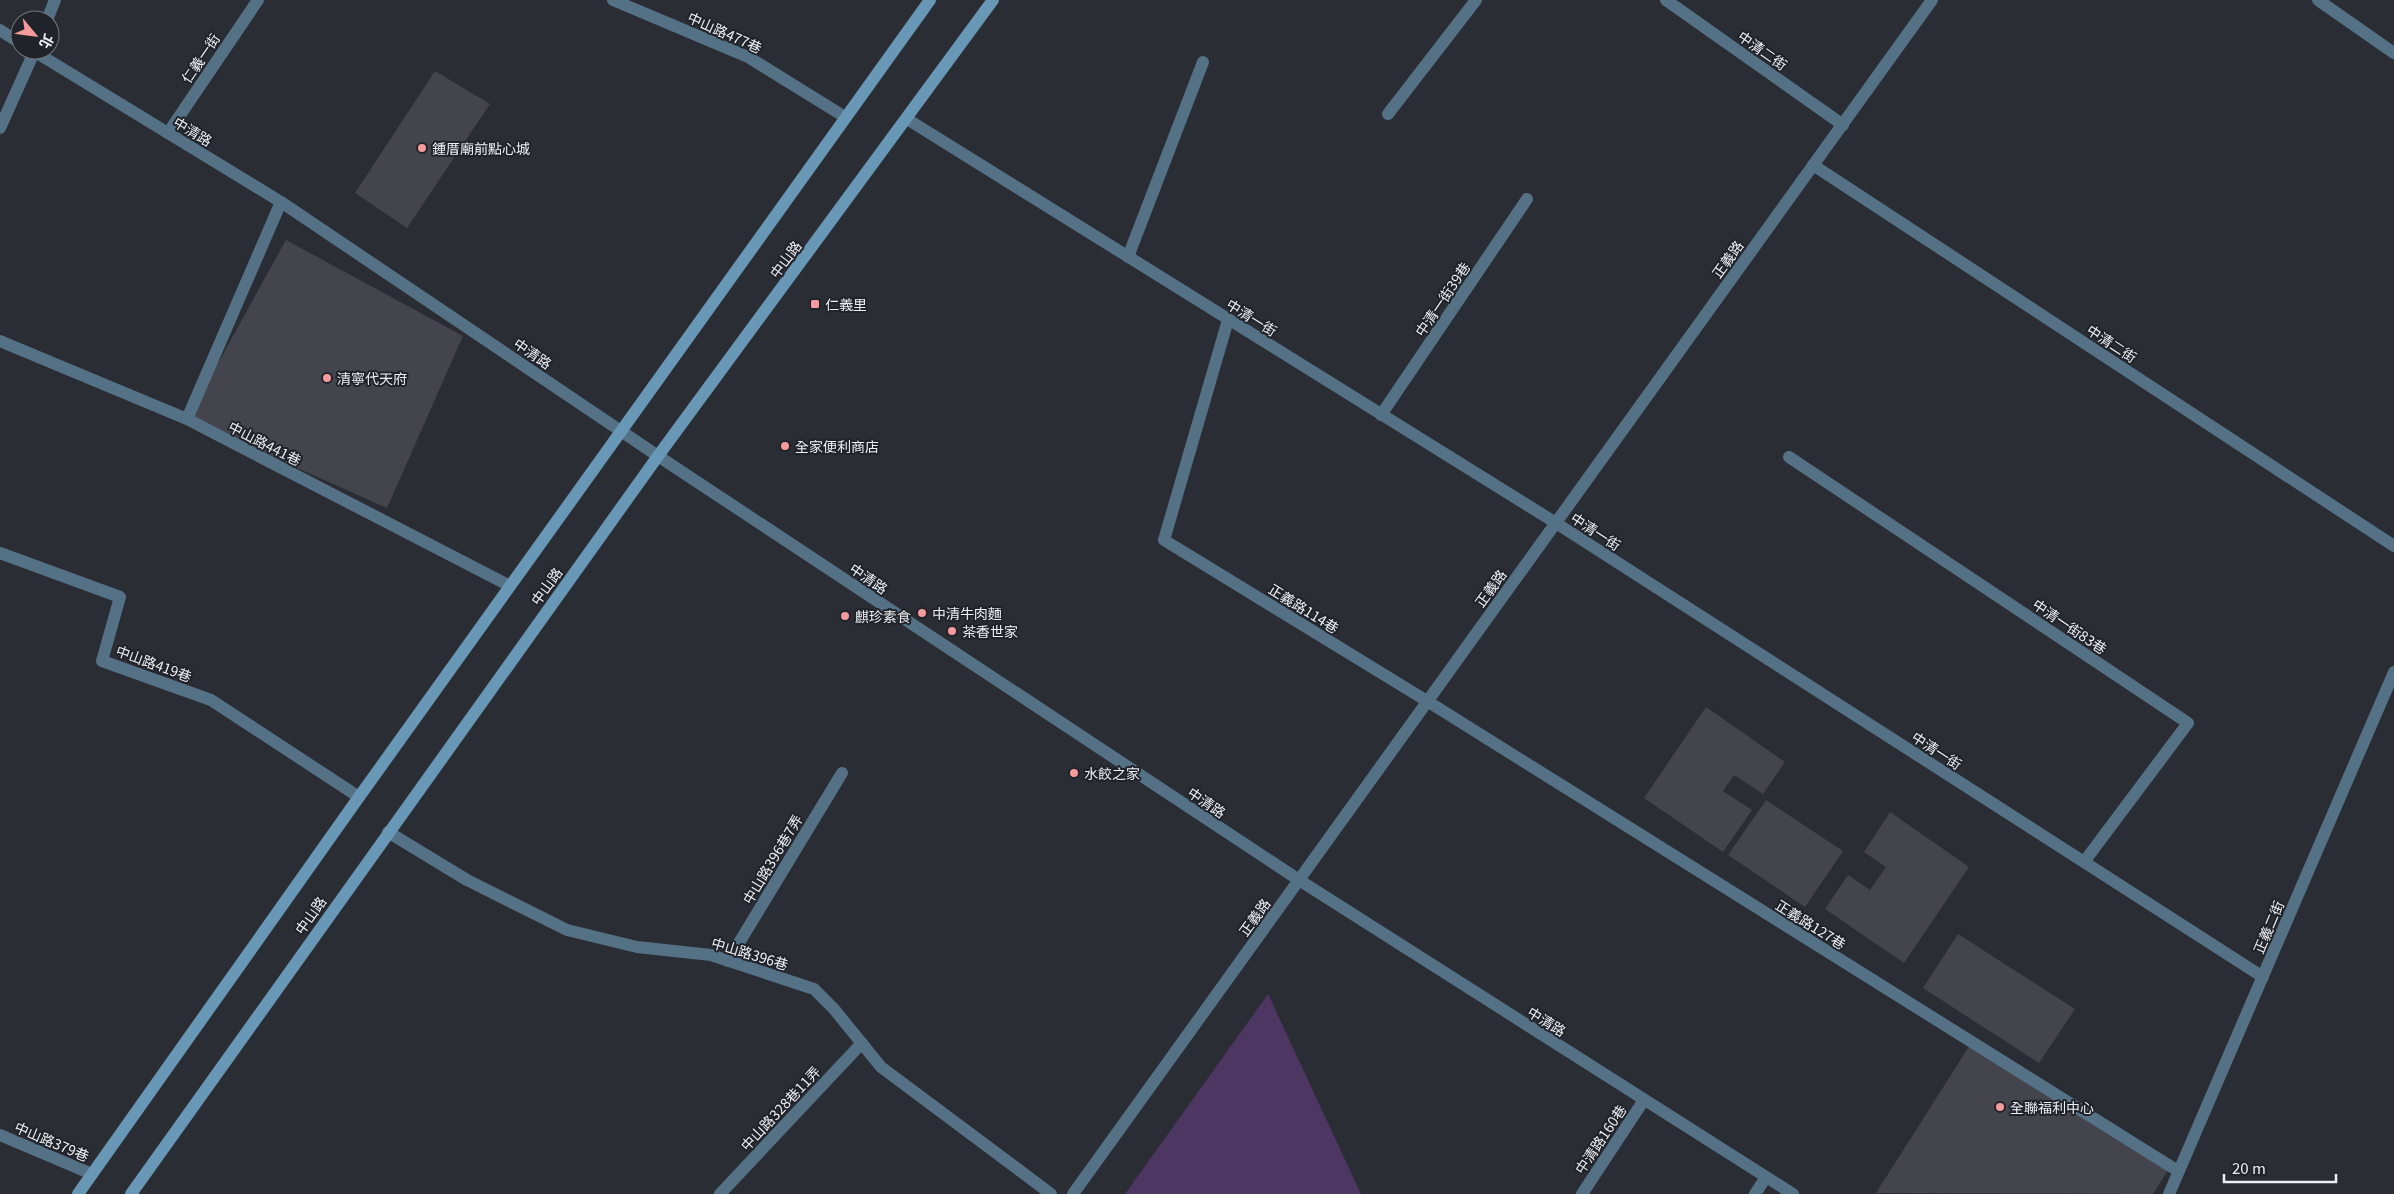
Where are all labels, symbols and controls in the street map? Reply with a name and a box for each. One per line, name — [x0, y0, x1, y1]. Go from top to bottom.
street label: 中山路477巷 — [685, 7, 765, 57]
north arrow — [10, 10, 60, 60]
street label: 中清二街 — [1734, 26, 1792, 74]
street label: 仁義一街 — [176, 29, 224, 87]
text: 北 — [35, 31, 59, 53]
street label: 中清路 — [170, 112, 216, 150]
place label: 鍾厝廟前點心城 — [432, 138, 530, 158]
marker: 鍾厝廟前點心城 — [416, 142, 428, 154]
street label: 中山路 — [764, 236, 806, 282]
street label: 正義路 — [1707, 236, 1747, 282]
street label: 中清一街39巷 — [1410, 258, 1474, 340]
place label: 仁義里 — [825, 294, 867, 314]
street label: 中清一街 — [1223, 294, 1281, 340]
marker: 仁義里 — [809, 298, 821, 310]
street label: 中清二街 — [2083, 319, 2141, 367]
street label: 中清路 — [510, 333, 556, 373]
place label: 清寧代天府 — [337, 368, 407, 388]
marker: 清寧代天府 — [321, 372, 333, 384]
street label: 中山路441巷 — [225, 416, 305, 470]
place label: 全家便利商店 — [795, 436, 879, 456]
marker: 全家便利商店 — [779, 440, 791, 452]
street label: 中清一街 — [1567, 507, 1625, 555]
street label: 中清路 — [846, 558, 892, 598]
street label: 中山路 — [526, 563, 566, 609]
street label: 正義路 — [1470, 565, 1510, 611]
street label: 正義路114巷 — [1265, 579, 1343, 637]
street label: 中清一街83巷 — [2029, 594, 2111, 658]
place label: 中清牛肉麵 — [932, 603, 1002, 623]
place label: 麒珍素食 — [855, 606, 911, 626]
marker: 中清牛肉麵 — [916, 607, 928, 619]
marker: 麒珍素食 — [839, 610, 851, 622]
place label: 茶香世家 — [962, 621, 1018, 641]
marker: 茶香世家 — [946, 625, 958, 637]
street label: 中山路419巷 — [113, 640, 195, 686]
street label: 中清一街 — [1908, 726, 1966, 774]
place label: 水餃之家 — [1084, 763, 1140, 783]
marker: 水餃之家 — [1068, 767, 1080, 779]
street label: 中清路 — [1184, 782, 1230, 822]
street label: 中山路396巷7弄 — [737, 811, 807, 907]
street label: 中山路 — [290, 892, 330, 938]
street label: 正義路 — [1234, 894, 1274, 940]
street label: 正義路127巷 — [1772, 895, 1850, 953]
street label: 正義二街 — [2248, 897, 2288, 957]
street label: 中山路396巷 — [709, 932, 791, 974]
street label: 中清路 — [1524, 1001, 1570, 1041]
street label: 中山路328巷11弄 — [736, 1061, 824, 1155]
place label: 全聯福利中心 — [2010, 1097, 2094, 1117]
street label: 中清路160巷 — [1570, 1101, 1630, 1177]
marker: 全聯福利中心 — [1994, 1101, 2006, 1113]
street label: 中山路379巷 — [12, 1116, 92, 1166]
scale bar — [2224, 1152, 2336, 1184]
text: 20 m — [2232, 1157, 2266, 1178]

